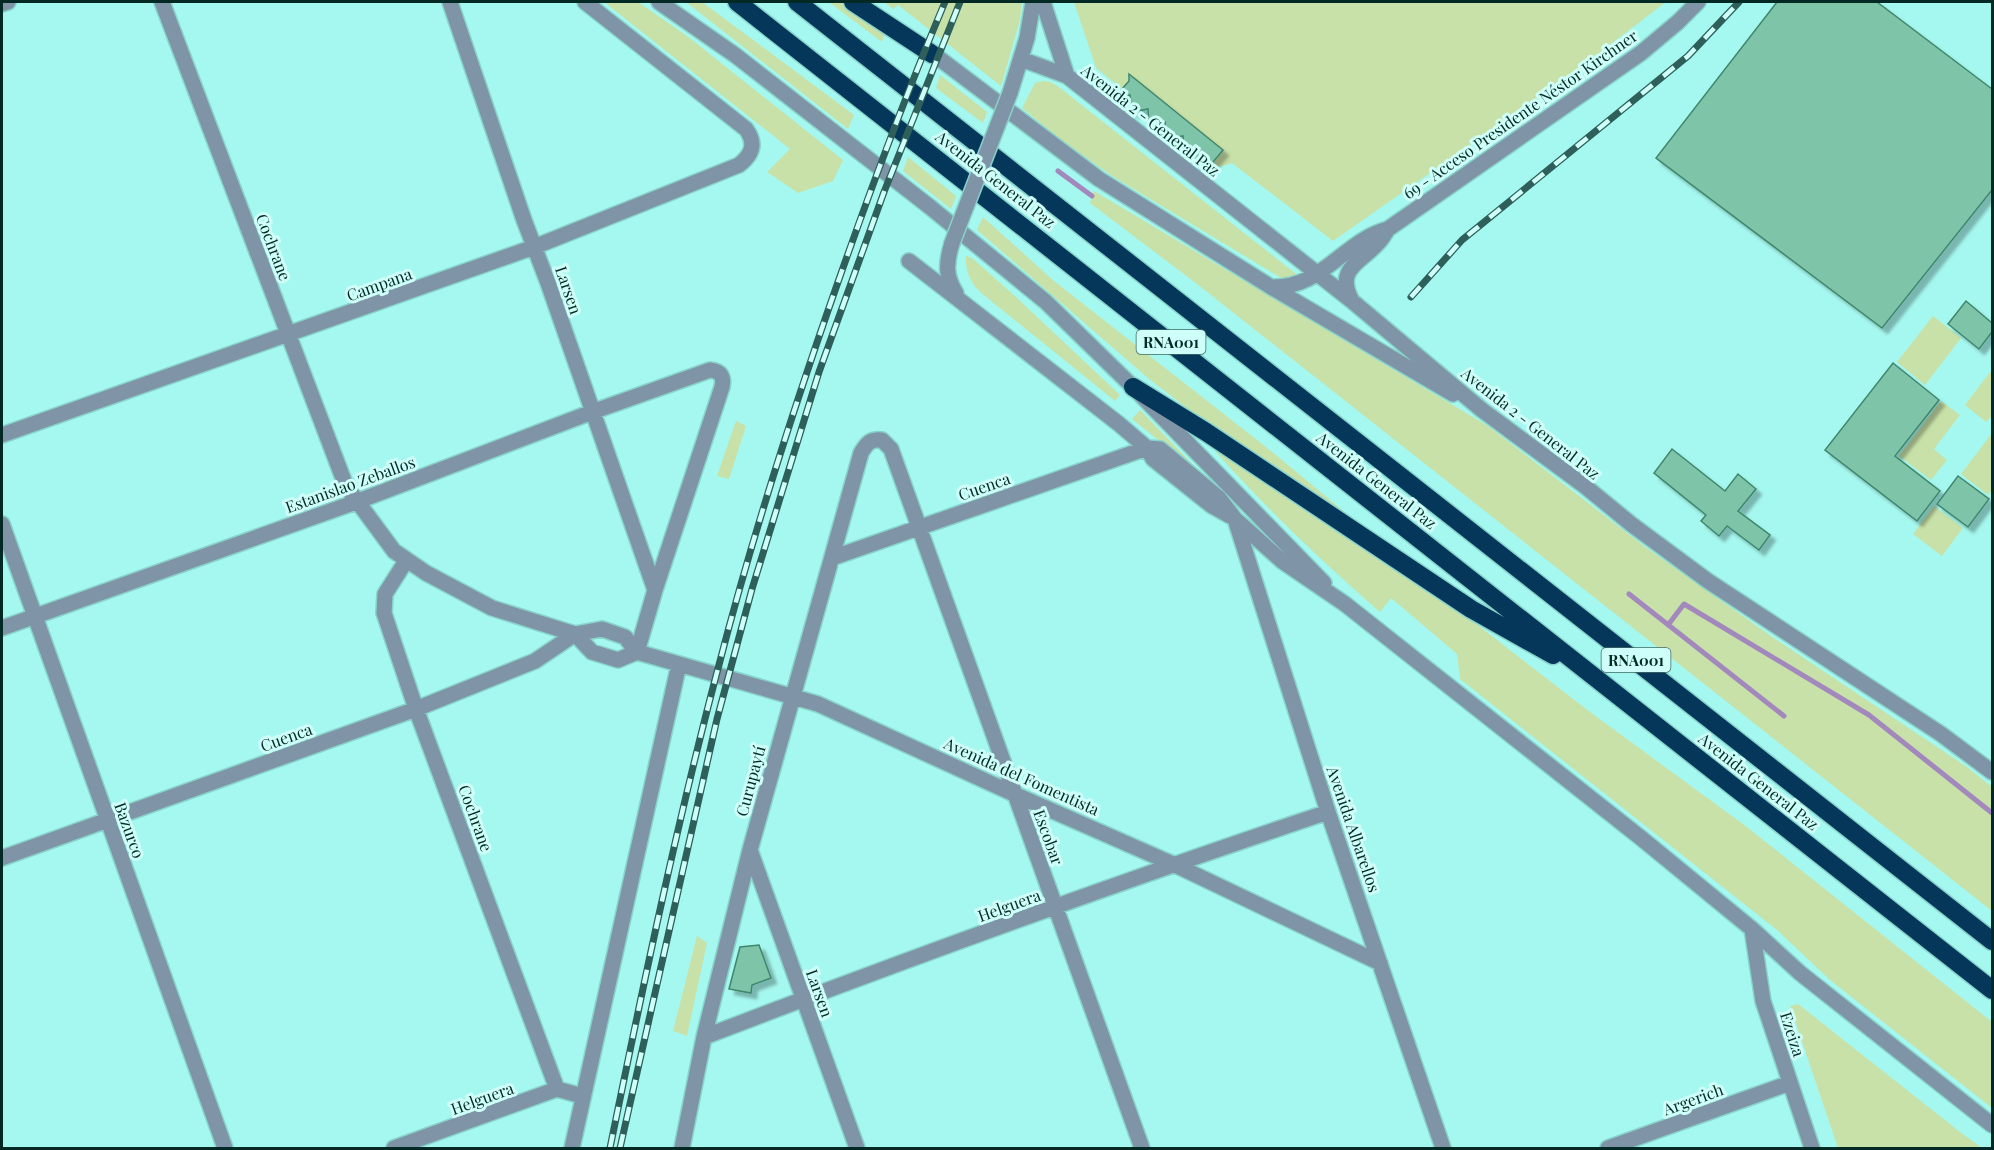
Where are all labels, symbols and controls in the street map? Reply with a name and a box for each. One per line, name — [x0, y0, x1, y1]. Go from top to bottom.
street label: 69 - Acceso Presidente Néstor Kirchner — [1399, 25, 1641, 203]
street label: Avenida 2 - General Paz — [1077, 59, 1225, 181]
street label: Avenida General Paz — [931, 125, 1061, 233]
street label: Cochrane — [252, 211, 296, 283]
street label: Campana — [343, 262, 415, 305]
street label: Larsen — [551, 263, 587, 317]
road number: RNA001 — [1136, 330, 1206, 354]
street label: Avenida 2 - General Paz — [1457, 362, 1605, 484]
street label: Avenida General Paz — [1312, 426, 1442, 534]
street label: Estanislao Zeballos — [282, 451, 418, 517]
street label: Cuenca — [955, 467, 1013, 505]
road number: RNA001 — [1602, 648, 1670, 672]
street label: Cuenca — [257, 718, 315, 756]
street label: Avenida General Paz — [1694, 727, 1824, 835]
street label: Avenida del Fomentista — [940, 732, 1103, 820]
street label: Curupaytí — [730, 743, 770, 819]
street label: Avenida Albarellos — [1322, 762, 1385, 895]
street label: Cochrane — [454, 782, 498, 854]
street label: Bazurco — [110, 799, 150, 861]
street label: Escobar — [1029, 806, 1069, 868]
street label: Helguera — [975, 884, 1043, 926]
street label: Larsen — [802, 966, 838, 1020]
street label: Ezeiza — [1776, 1009, 1810, 1059]
street label: Helguera — [448, 1077, 516, 1119]
street label: Argerich — [1659, 1078, 1727, 1120]

